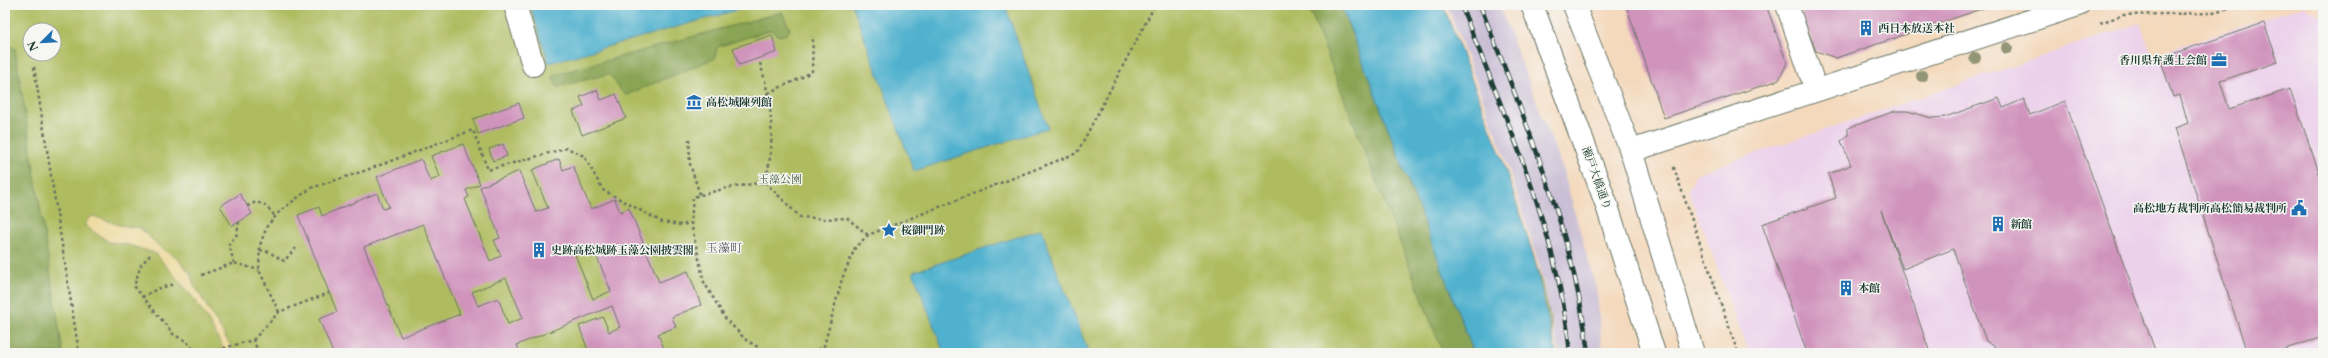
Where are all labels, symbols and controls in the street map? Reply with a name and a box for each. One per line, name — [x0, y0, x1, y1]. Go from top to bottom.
building icon: 西日本放送本社 — [1857, 19, 1875, 37]
place label: 西日本放送本社 — [1878, 21, 1955, 35]
north arrow — [22, 22, 62, 62]
text: N — [24, 38, 41, 53]
office icon: 香川県弁護士会館 — [2210, 51, 2228, 69]
place label: 香川県弁護士会館 — [2119, 53, 2207, 67]
museum icon: 高松城陳列館 — [685, 93, 703, 111]
place label: 高松城陳列館 — [706, 95, 772, 109]
street label: 瀬戸大橋通り — [1579, 145, 1615, 211]
park label: 玉藻公園 — [758, 172, 802, 186]
public building icon: 高松地方裁判所高松簡易裁判所 — [2290, 199, 2308, 217]
place label: 高松地方裁判所高松簡易裁判所 — [2133, 201, 2287, 215]
building icon: 新館 — [1989, 215, 2007, 233]
place label: 新館 — [2010, 217, 2032, 231]
place icon: 桜御門跡 — [880, 221, 898, 239]
place label: 桜御門跡 — [901, 223, 945, 237]
district label: 玉藻町 — [706, 240, 742, 255]
building icon: 史跡高松城跡玉藻公園披雲閣 — [530, 241, 548, 259]
place label: 史跡高松城跡玉藻公園披雲閣 — [551, 243, 694, 257]
building icon: 本館 — [1837, 279, 1855, 297]
place label: 本館 — [1858, 281, 1880, 295]

